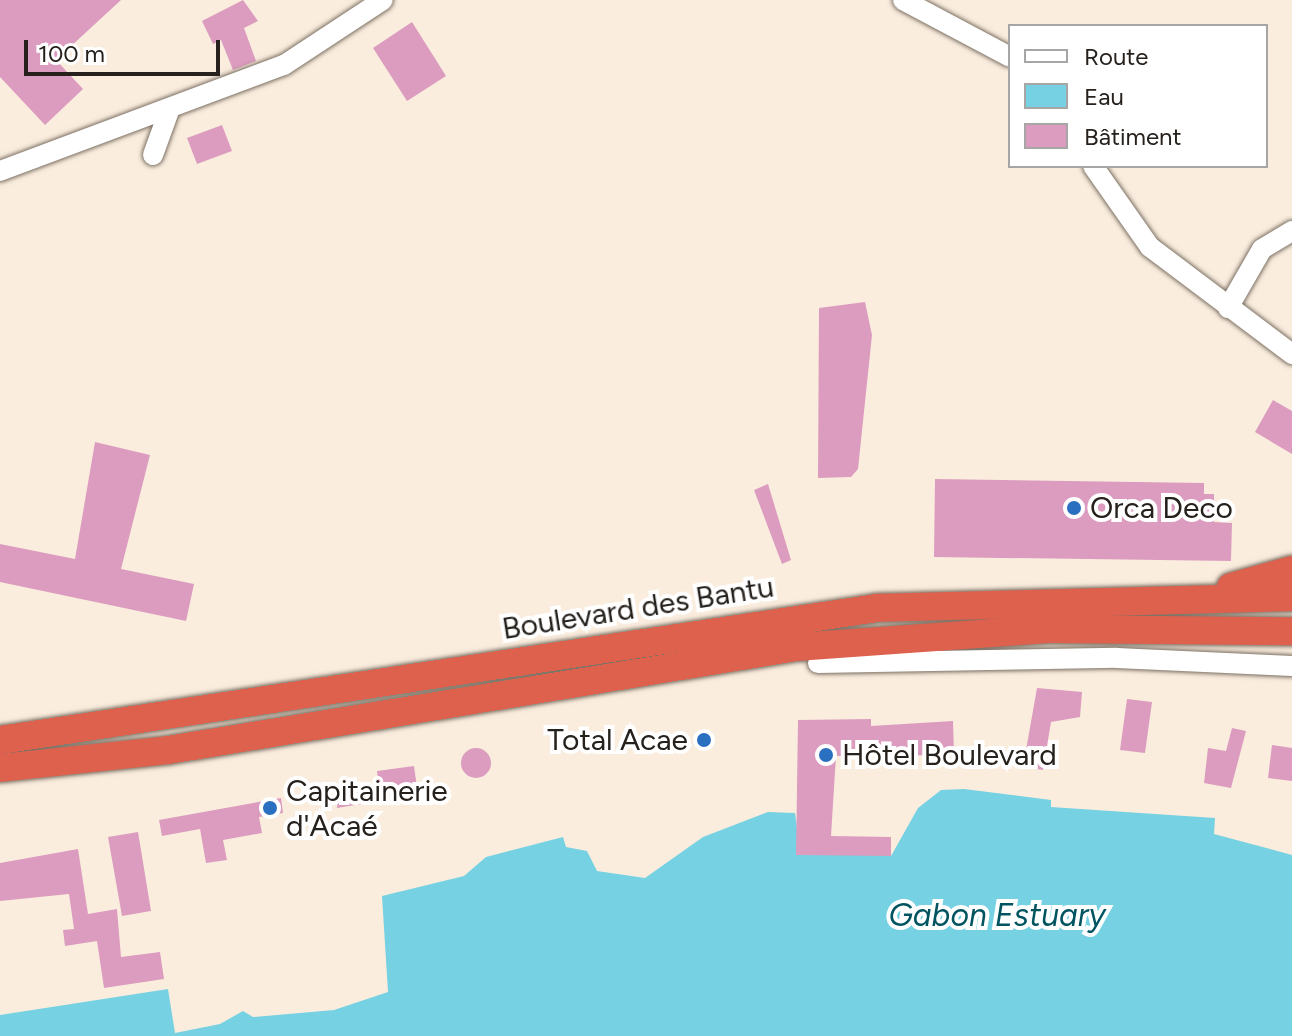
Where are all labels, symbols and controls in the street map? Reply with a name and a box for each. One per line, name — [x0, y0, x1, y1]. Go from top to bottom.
scale bar — [28, 24, 224, 74]
legend — [1008, 24, 1268, 168]
text: 100 m — [38, 39, 105, 68]
text: Route — [1084, 42, 1148, 71]
text: Eau — [1084, 82, 1124, 111]
text: Bâtiment — [1084, 122, 1182, 151]
place label: Orca Deco — [1090, 490, 1233, 526]
marker: Orca Deco — [1065, 499, 1083, 517]
street label: Boulevard des Bantu — [500, 569, 776, 647]
place label: Total Acae — [547, 722, 688, 758]
marker: Total Acae — [695, 731, 713, 749]
place label: Hôtel Boulevard — [842, 737, 1057, 773]
marker: Hôtel Boulevard — [817, 746, 835, 764]
place label: Capitainerie d'Acaé — [286, 773, 448, 844]
marker: Capitainerie d'Acaé — [261, 799, 279, 817]
water label: Gabon Estuary — [889, 896, 1105, 934]

